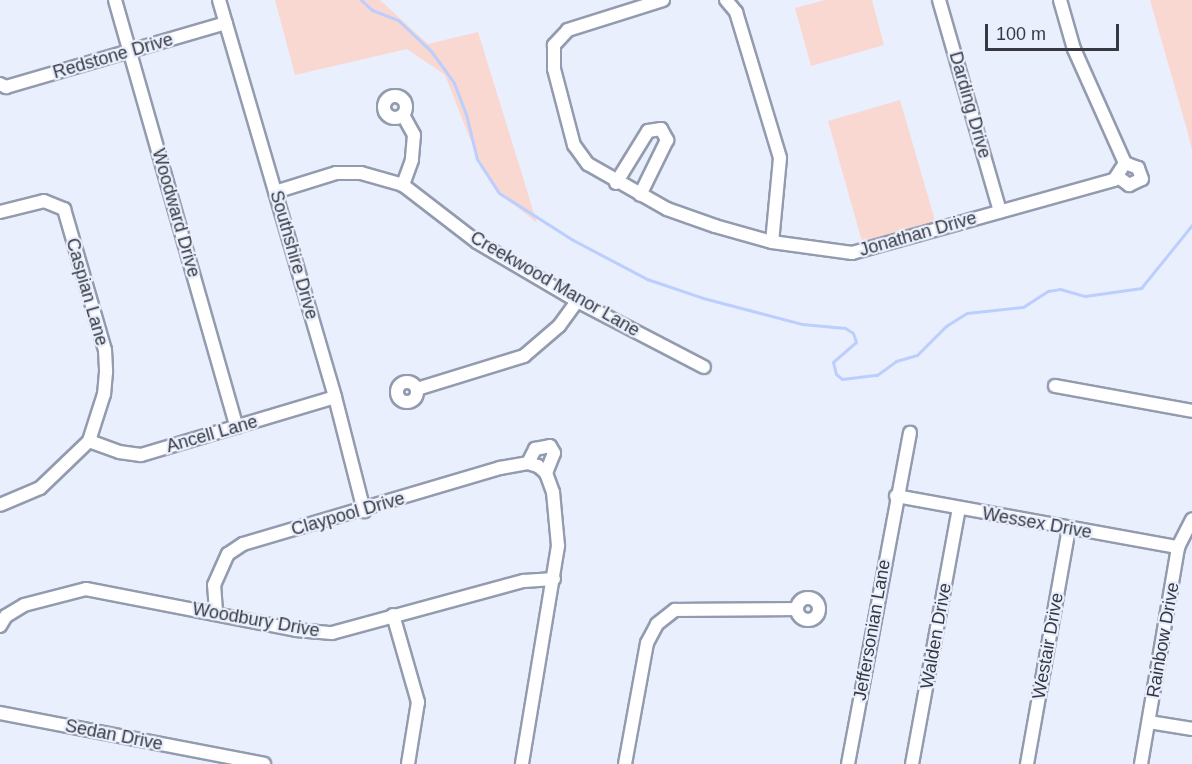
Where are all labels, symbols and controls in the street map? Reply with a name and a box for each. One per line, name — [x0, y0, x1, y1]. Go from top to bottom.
scale bar — [988, 12, 1122, 50]
text: 100 m — [996, 24, 1046, 44]
street label: Redstone Drive — [50, 29, 176, 83]
street label: Darding Drive — [944, 49, 996, 161]
street label: Woodward Drive — [147, 146, 205, 280]
street label: Southshire Drive — [265, 188, 323, 322]
street label: Jonathan Drive — [857, 207, 979, 261]
street label: Creekwood Manor Lane — [466, 227, 644, 341]
street label: Caspian Lane — [61, 236, 113, 348]
street label: Ancell Lane — [164, 411, 260, 457]
street label: Claypool Drive — [289, 487, 407, 541]
street label: Wessex Drive — [981, 503, 1093, 543]
street label: Jeffersonian Lane — [849, 558, 895, 702]
street label: Rainbow Drive — [1142, 580, 1184, 700]
street label: Walden Drive — [916, 581, 956, 691]
street label: Westair Drive — [1028, 591, 1068, 701]
street label: Woodbury Drive — [191, 598, 321, 642]
street label: Sedan Drive — [63, 715, 165, 755]

